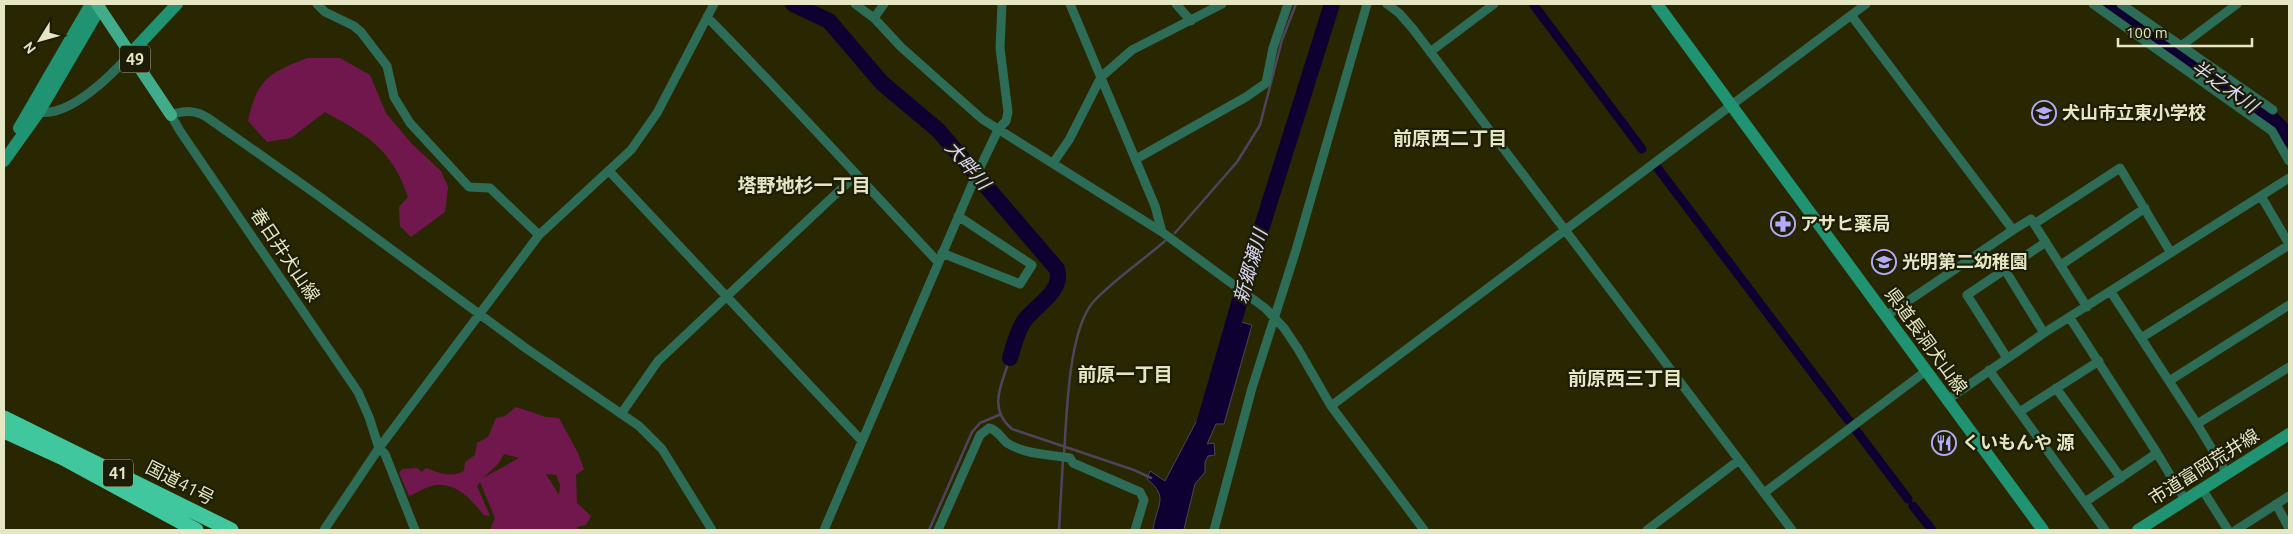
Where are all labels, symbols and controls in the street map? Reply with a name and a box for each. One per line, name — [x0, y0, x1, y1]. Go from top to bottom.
north arrow — [15, 15, 65, 65]
scale bar — [2118, 15, 2252, 47]
text: 100 m — [2126, 24, 2168, 41]
text: N — [20, 39, 39, 57]
road number: 49 — [120, 46, 150, 72]
water label: 半之木川 — [2188, 55, 2264, 118]
school or university icon: 犬山市立東小学校 — [2031, 100, 2057, 126]
place label: 犬山市立東小学校 — [2062, 102, 2206, 122]
district label: 前原西二丁目 — [1393, 127, 1507, 149]
water label: 大畔川 — [941, 136, 996, 195]
district label: 塔野地杉一丁目 — [737, 174, 871, 196]
street label: 春日井犬山線 — [247, 204, 324, 305]
pharmacy icon: アサヒ薬局 — [1770, 211, 1796, 237]
place label: アサヒ薬局 — [1800, 213, 1890, 233]
water label: 新郷瀬川 — [1229, 225, 1272, 306]
school or university icon: 光明第二幼稚園 — [1871, 249, 1897, 275]
place label: 光明第二幼稚園 — [1902, 251, 2028, 271]
street label: 県道長洞犬山線 — [1882, 284, 1972, 397]
district label: 前原一丁目 — [1077, 363, 1173, 385]
district label: 前原西三丁目 — [1568, 367, 1682, 389]
street label: 市道富岡荒井線 — [2145, 424, 2262, 508]
restaurant icon: くいもんや 源 — [1931, 430, 1957, 456]
place label: くいもんや 源 — [1962, 432, 2074, 452]
street label: 国道41号 — [143, 456, 218, 508]
road number: 41 — [103, 459, 133, 486]

